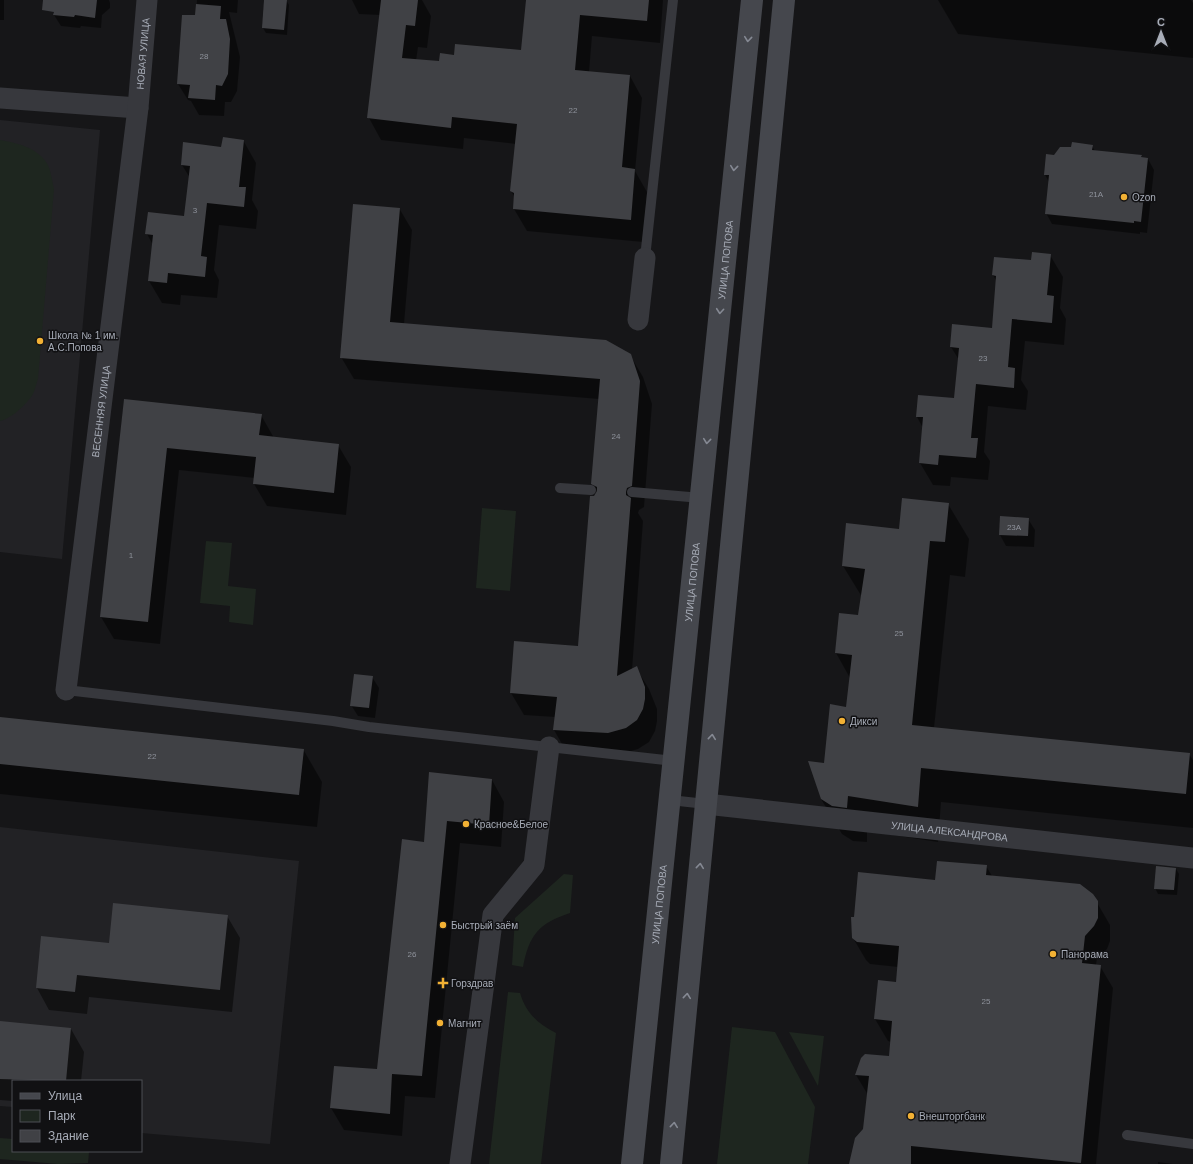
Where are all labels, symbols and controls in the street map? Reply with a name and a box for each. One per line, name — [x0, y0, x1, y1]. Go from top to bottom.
north arrow — [1141, 12, 1181, 52]
text: С — [1157, 16, 1165, 28]
street label: НОВАЯ УЛИЦА — [134, 17, 151, 90]
one-way arrow — [743, 36, 752, 42]
house number: 28 — [200, 52, 209, 61]
house number: 22 — [569, 106, 578, 115]
one-way arrow — [730, 165, 739, 171]
house number: 21А — [1089, 190, 1104, 199]
marker: Ozon — [1119, 192, 1129, 202]
place label: Ozon — [1132, 192, 1156, 203]
house number: 3 — [193, 206, 198, 215]
street label: УЛИЦА ПОПОВА — [716, 219, 735, 300]
one-way arrow — [716, 308, 725, 314]
place label: Школа № 1 им. А.С.Попова — [48, 330, 118, 353]
marker: Школа № 1 им. А.С.Попова — [35, 336, 45, 346]
house number: 23 — [979, 354, 988, 363]
street label: ВЕСЕННЯЯ УЛИЦА — [89, 364, 112, 458]
house number: 24 — [612, 432, 621, 441]
one-way arrow — [702, 438, 711, 444]
house number: 23А — [1007, 523, 1022, 532]
street label: УЛИЦА ПОПОВА — [682, 542, 702, 622]
house number: 1 — [129, 551, 134, 560]
house number: 25 — [895, 629, 904, 638]
marker: Дикси — [837, 716, 847, 726]
place label: Дикси — [850, 716, 877, 727]
one-way arrow — [708, 734, 717, 740]
house number: 22 — [148, 752, 157, 761]
marker: Красное&Белое — [461, 819, 471, 829]
place label: Красное&Белое — [474, 819, 549, 830]
street label: УЛИЦА АЛЕКСАНДРОВА — [891, 819, 1009, 843]
one-way arrow — [695, 863, 704, 869]
street label: УЛИЦА ПОПОВА — [649, 864, 668, 945]
marker: Быстрый заём — [438, 920, 448, 930]
place label: Быстрый заём — [451, 920, 518, 931]
marker: Панорама — [1048, 949, 1058, 959]
place label: Панорама — [1061, 949, 1109, 960]
house number: 26 — [408, 950, 417, 959]
marker: Горздрав — [438, 978, 448, 988]
place label: Горздрав — [451, 978, 493, 989]
one-way arrow — [682, 993, 691, 999]
house number: 25 — [982, 997, 991, 1006]
marker: Магнит — [435, 1018, 445, 1028]
place label: Магнит — [448, 1018, 482, 1029]
legend — [12, 1080, 142, 1152]
text: Улица — [48, 1089, 82, 1103]
text: Парк — [48, 1109, 76, 1123]
marker: Внешторгбанк — [906, 1111, 916, 1121]
place label: Внешторгбанк — [919, 1111, 986, 1122]
one-way arrow — [670, 1122, 679, 1128]
text: Здание — [48, 1129, 89, 1143]

